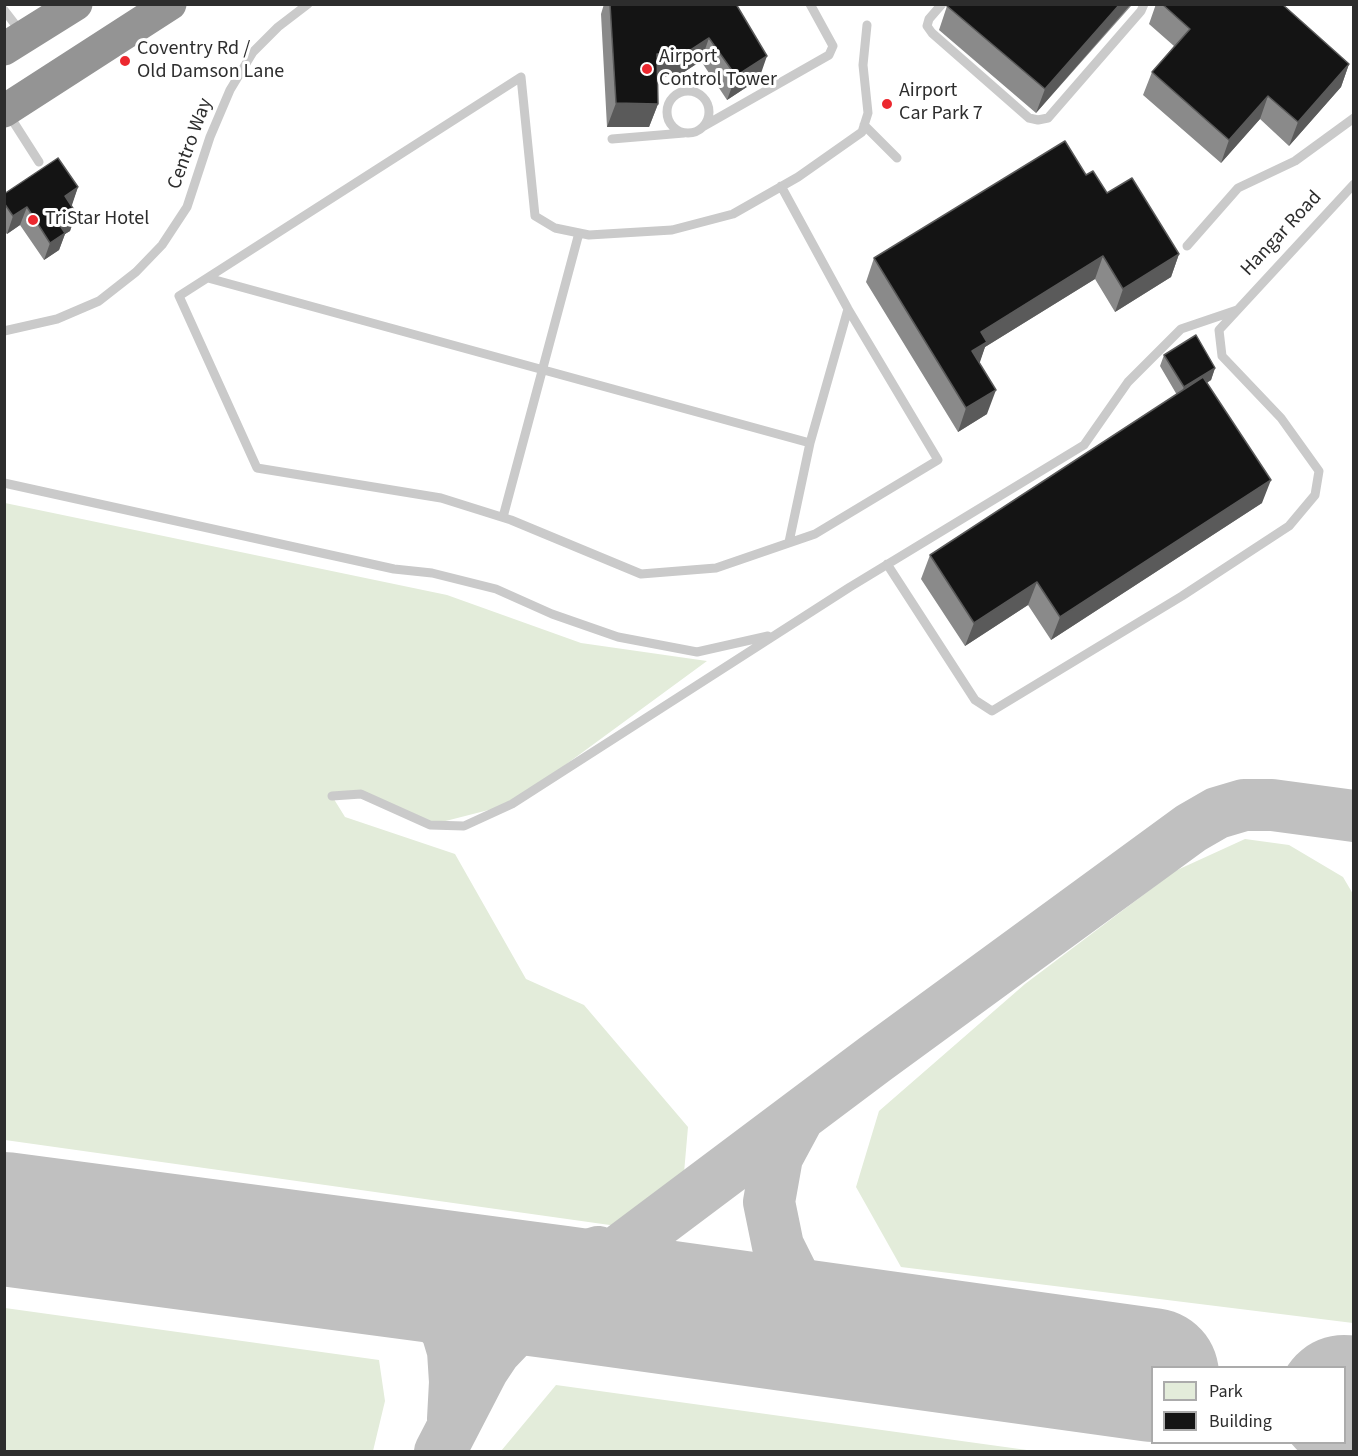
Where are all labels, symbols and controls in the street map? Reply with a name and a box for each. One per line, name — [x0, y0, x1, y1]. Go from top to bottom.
place label: Coventry Rd / Old Damson Lane — [137, 38, 284, 85]
place label: Airport Control Tower — [659, 46, 777, 93]
marker: Coventry Rd / Old Damson Lane — [118, 54, 132, 68]
marker: Airport Control Tower — [640, 62, 654, 76]
place label: Airport Car Park 7 — [899, 80, 983, 127]
street label: Centro Way — [163, 95, 219, 193]
marker: Airport Car Park 7 — [880, 97, 894, 111]
street label: Hangar Road — [1236, 186, 1328, 282]
place label: TriStar Hotel — [45, 208, 149, 232]
marker: TriStar Hotel — [26, 213, 40, 227]
legend — [1151, 1366, 1346, 1444]
text: Park — [1209, 1379, 1243, 1404]
text: Building — [1209, 1409, 1272, 1434]

